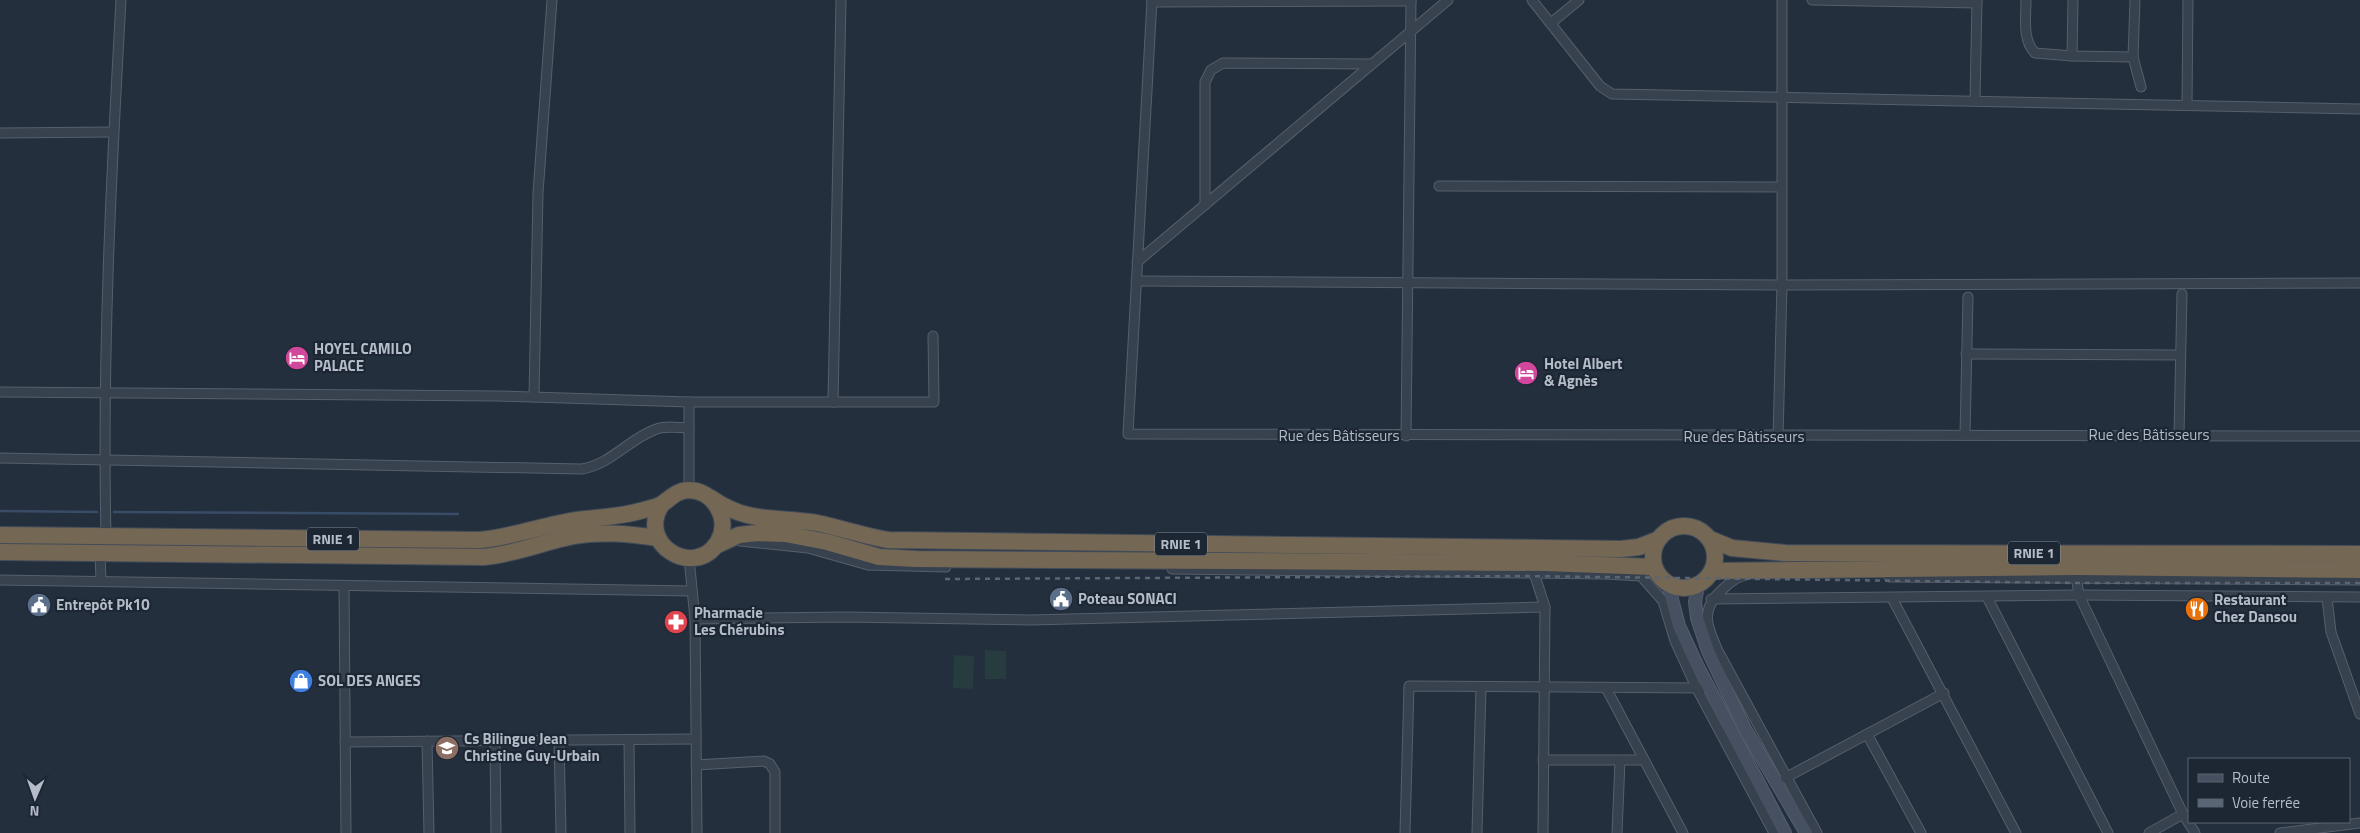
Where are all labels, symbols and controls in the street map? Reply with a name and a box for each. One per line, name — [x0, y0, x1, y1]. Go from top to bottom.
place label: HOYEL CAMILO PALACE — [314, 337, 412, 377]
hotel icon: HOYEL CAMILO PALACE — [284, 345, 310, 371]
place label: Hotel Albert & Agnès — [1544, 352, 1623, 392]
hotel icon: Hotel Albert & Agnès — [1513, 360, 1539, 386]
street label: Rue des Bâtisseurs — [2089, 423, 2209, 446]
street label: Rue des Bâtisseurs — [1279, 424, 1399, 447]
street label: Rue des Bâtisseurs — [1684, 425, 1804, 448]
road number: RNIE 1 — [307, 528, 359, 550]
road number: RNIE 1 — [1155, 532, 1207, 556]
road number: RNIE 1 — [2008, 542, 2060, 564]
public building icon: Poteau SONACI — [1048, 586, 1074, 612]
place label: Poteau SONACI — [1078, 587, 1177, 610]
place label: Restaurant Chez Dansou — [2214, 588, 2297, 628]
public building icon: Entrepôt Pk10 — [26, 592, 52, 618]
place label: Entrepôt Pk10 — [56, 593, 150, 616]
restaurant icon: Restaurant Chez Dansou — [2184, 596, 2210, 622]
place label: Pharmacie Les Chérubins — [694, 601, 784, 641]
pharmacy icon: Pharmacie Les Chérubins — [663, 609, 689, 635]
shop icon: SOL DES ANGES — [288, 668, 314, 694]
place label: SOL DES ANGES — [318, 669, 421, 692]
place label: Cs Bilingue Jean Christine Guy-Urbain — [464, 727, 600, 767]
school or university icon: Cs Bilingue Jean Christine Guy-Urbain — [434, 735, 460, 761]
legend — [2188, 758, 2350, 823]
text: Route — [2232, 766, 2270, 789]
north arrow — [10, 773, 60, 823]
text: Voie ferrée — [2232, 791, 2300, 814]
text: N — [29, 801, 40, 822]

